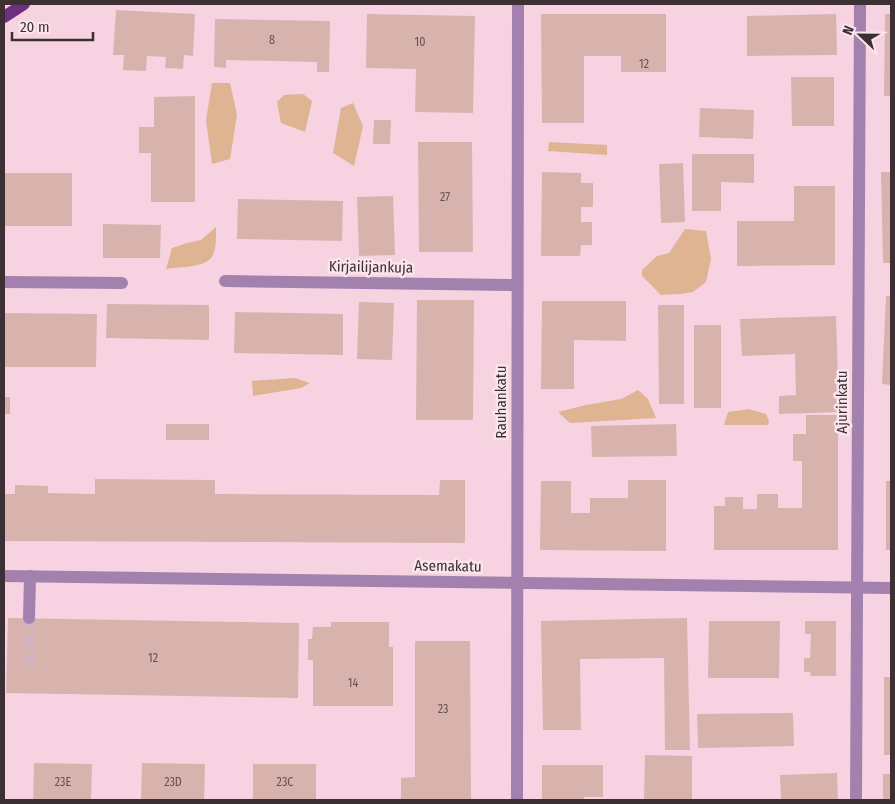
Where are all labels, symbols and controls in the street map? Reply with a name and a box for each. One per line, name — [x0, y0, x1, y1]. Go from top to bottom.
scale bar — [12, 10, 94, 42]
north arrow — [835, 10, 885, 60]
text: 20 m — [20, 18, 50, 36]
text: N — [839, 23, 858, 37]
house number: 8 — [269, 33, 275, 47]
house number: 10 — [415, 35, 425, 49]
house number: 12 — [639, 57, 649, 71]
house number: 27 — [440, 190, 450, 204]
street label: Kirjailijankuja — [329, 257, 413, 277]
street label: Rauhankatu — [492, 365, 510, 439]
street label: Ajurinkatu — [833, 370, 851, 434]
street label: Asemakatu — [414, 556, 482, 576]
house number: 12 — [148, 651, 158, 665]
house number: 14 — [348, 676, 358, 690]
house number: 23 — [438, 702, 448, 716]
house number: 23E — [55, 775, 72, 789]
house number: 23D — [164, 775, 182, 789]
house number: 23C — [277, 775, 293, 789]

